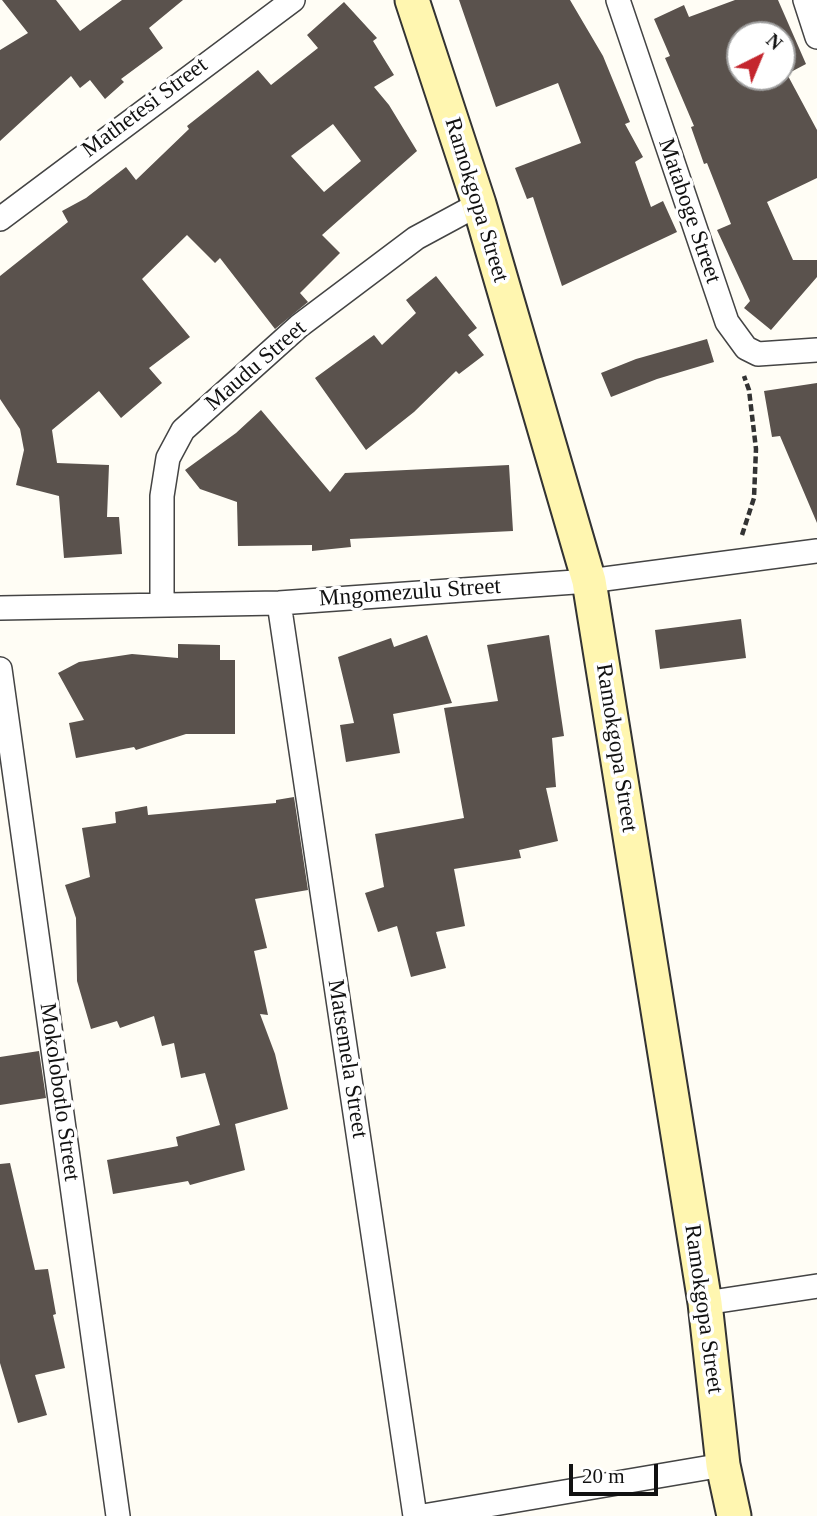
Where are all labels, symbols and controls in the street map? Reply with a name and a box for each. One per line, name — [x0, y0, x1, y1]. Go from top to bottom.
north arrow — [726, 21, 796, 91]
text: N — [762, 29, 786, 54]
street label: Mathetesi Street — [77, 52, 213, 164]
street label: Ramokgopa Street — [438, 114, 514, 286]
street label: Mataboge Street — [651, 135, 727, 287]
street label: Maudu Street — [200, 315, 312, 417]
street label: Mngomezulu Street — [318, 573, 502, 613]
street label: Ramokgopa Street — [589, 662, 643, 834]
street label: Matsemela Street — [321, 978, 373, 1140]
street label: Mokolobotlo Street — [33, 1001, 85, 1183]
street label: Ramokgopa Street — [677, 1223, 729, 1395]
scale bar — [572, 1450, 661, 1494]
text: 20 m — [582, 1464, 625, 1488]

